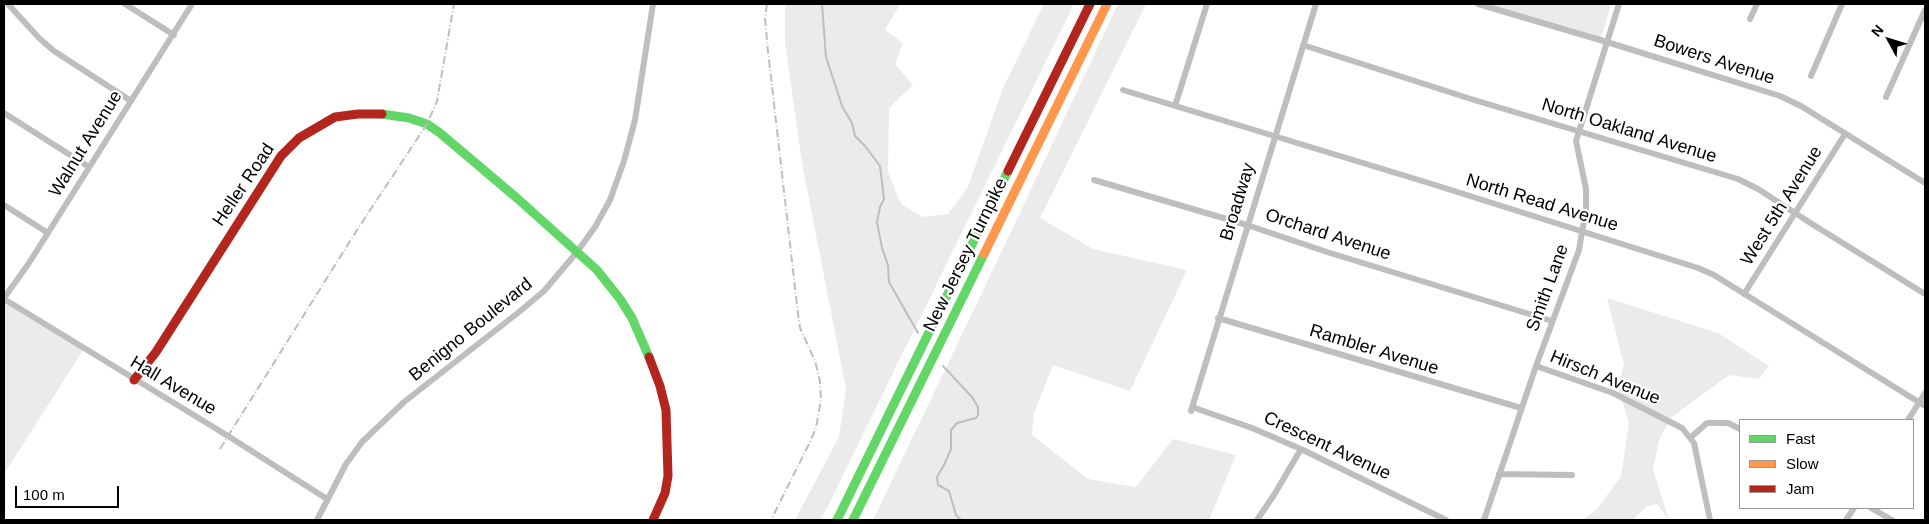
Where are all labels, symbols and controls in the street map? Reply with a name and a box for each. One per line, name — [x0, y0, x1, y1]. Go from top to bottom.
north arrow — [1864, 15, 1914, 65]
text: N — [1868, 22, 1887, 40]
street label: Bowers Avenue — [1651, 30, 1777, 90]
street label: Walnut Avenue — [45, 87, 127, 201]
street label: North Oakland Avenue — [1539, 94, 1719, 168]
street label: Heller Road — [208, 140, 280, 230]
street label: West 5th Avenue — [1737, 142, 1827, 270]
street label: Broadway — [1216, 161, 1260, 243]
street label: North Read Avenue — [1463, 170, 1621, 236]
street label: New Jersey Turnpike — [919, 175, 1013, 335]
street label: Orchard Avenue — [1262, 205, 1394, 265]
street label: Smith Lane — [1522, 242, 1574, 334]
street label: Benigno Boulevard — [405, 274, 537, 386]
street label: Rambler Avenue — [1307, 320, 1441, 380]
street label: Hirsch Avenue — [1547, 346, 1663, 410]
street label: Hall Avenue — [126, 352, 220, 420]
street label: Crescent Avenue — [1260, 407, 1394, 485]
legend — [1739, 419, 1914, 509]
text: Fast — [1786, 430, 1815, 447]
text: Slow — [1786, 455, 1819, 472]
scale bar — [18, 476, 121, 508]
text: Jam — [1786, 480, 1814, 497]
text: 100 m — [23, 486, 65, 503]

